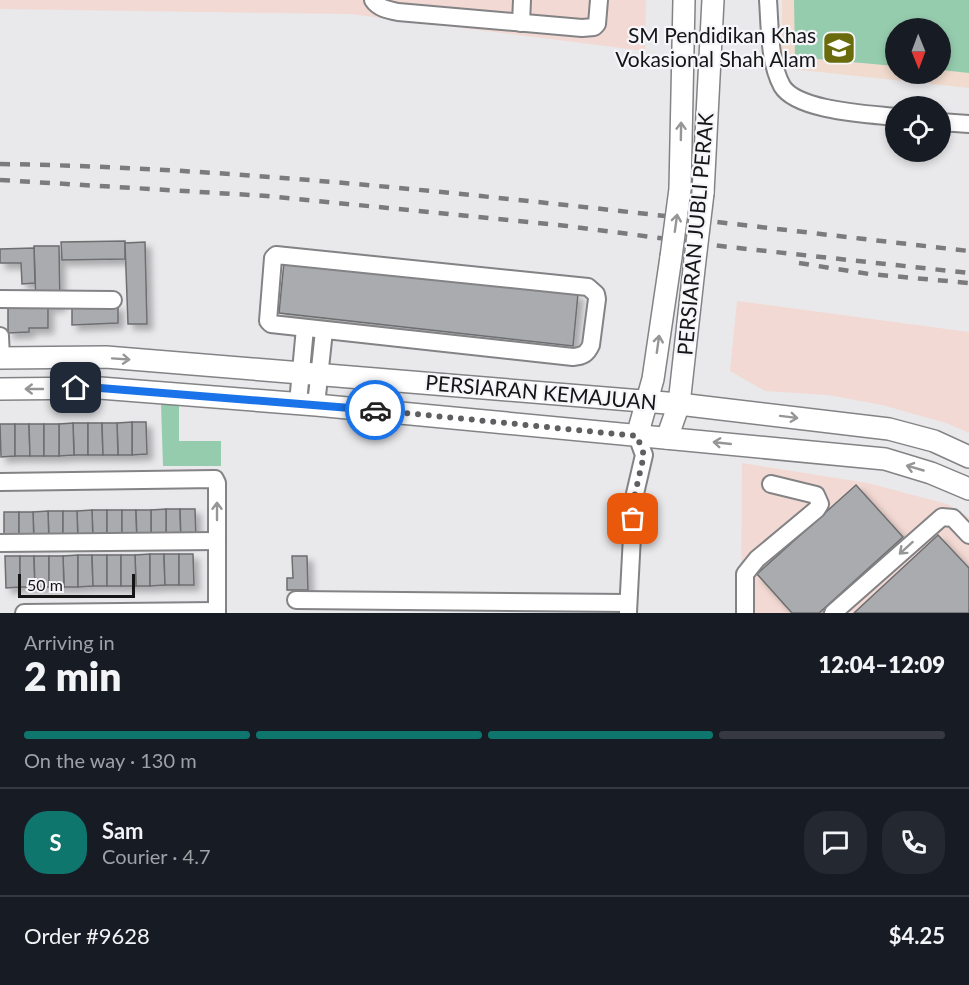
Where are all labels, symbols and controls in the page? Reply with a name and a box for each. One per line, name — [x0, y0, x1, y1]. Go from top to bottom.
north arrow — [885, 18, 951, 84]
map controls — [885, 18, 951, 162]
place label: SM Pendidikan Khas Vokasional Shah Alam — [615, 22, 816, 71]
school or university icon: SM Pendidikan Khas Vokasional Shah Alam — [821, 30, 857, 66]
button: locate — [885, 96, 951, 162]
street label: PERSIARAN JUBLI PERAK — [671, 111, 718, 356]
one-way arrow — [675, 121, 687, 141]
one-way arrow — [670, 214, 681, 234]
one-way arrow — [653, 335, 664, 355]
one-way arrow — [111, 353, 131, 364]
pin — [50, 362, 101, 413]
street label: PERSIARAN KEMAJUAN — [424, 369, 658, 414]
icon: home — [59, 371, 92, 404]
courier — [345, 380, 405, 440]
one-way arrow — [25, 383, 45, 395]
icon: car — [359, 394, 392, 427]
one-way arrow — [778, 412, 798, 423]
one-way arrow — [712, 437, 732, 448]
one-way arrow — [906, 462, 925, 473]
pin — [607, 493, 658, 544]
one-way arrow — [211, 501, 223, 521]
icon: bag — [616, 502, 649, 535]
one-way arrow — [899, 541, 914, 555]
scale bar — [18, 571, 135, 598]
text: 50 m — [27, 575, 63, 594]
text: Arriving in — [24, 630, 115, 654]
text: 12:04–12:09 — [819, 651, 945, 678]
text: 2 min — [24, 653, 121, 699]
text: On the way · 130 m — [24, 748, 197, 772]
button: chat — [804, 811, 867, 874]
button: phone — [882, 811, 945, 874]
text: Sam — [102, 817, 144, 844]
text: S — [49, 829, 62, 856]
text: Courier · 4.7 — [102, 844, 211, 868]
text: Order #9628 — [24, 922, 150, 949]
text: $4.25 — [889, 922, 945, 949]

